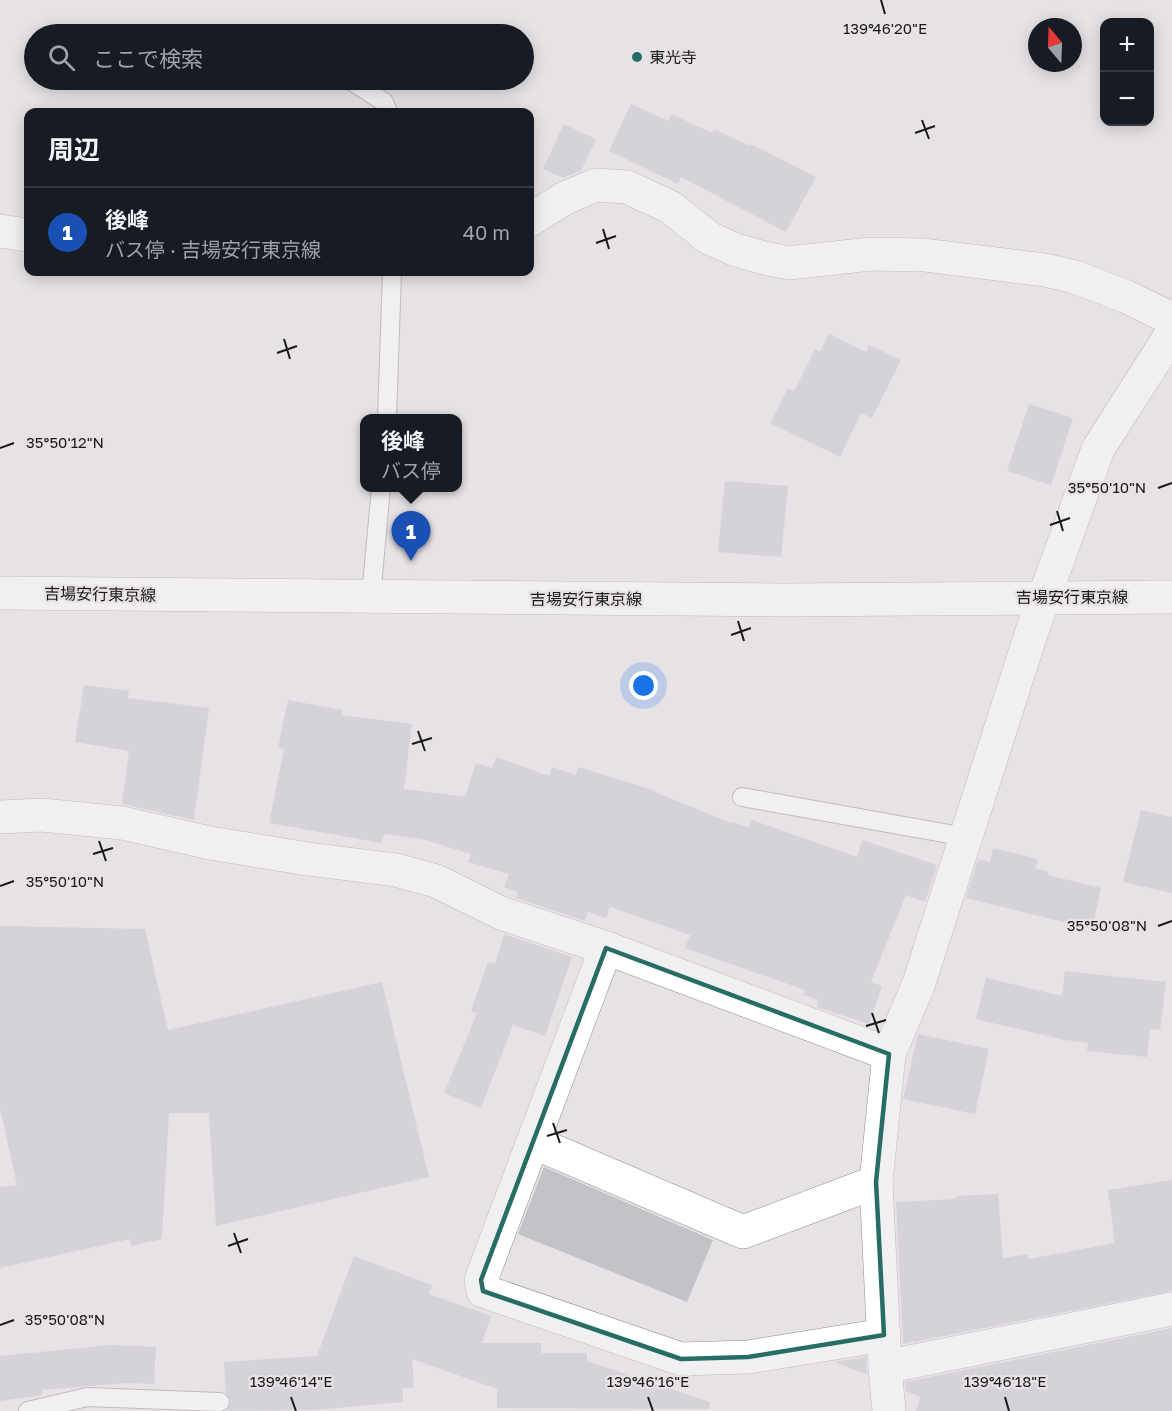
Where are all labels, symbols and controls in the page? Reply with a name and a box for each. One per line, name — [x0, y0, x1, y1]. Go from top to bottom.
north arrow — [1028, 18, 1082, 72]
map controls — [1100, 18, 1154, 126]
button: + — [1100, 18, 1154, 72]
text: 139°46'20"E — [843, 19, 927, 37]
search box — [24, 24, 534, 90]
icon: search — [45, 41, 78, 74]
text: ここで検索 — [93, 45, 203, 72]
place label: 東光寺 — [649, 47, 697, 67]
marker: 東光寺 — [630, 50, 644, 64]
button: − — [1100, 72, 1154, 126]
text: 周辺 — [48, 134, 100, 165]
text: 後峰 — [105, 206, 149, 233]
text: 1 — [62, 220, 73, 244]
text: 40 m — [463, 220, 510, 244]
text: バス停 · 吉場安行東京線 — [105, 237, 321, 261]
popup — [360, 414, 462, 492]
text: 後峰 — [381, 427, 425, 454]
text: 35°50'12"N — [26, 433, 104, 451]
text: バス停 — [381, 458, 441, 482]
text: 35°50'10"N — [1068, 478, 1146, 496]
pin: 1 — [392, 512, 430, 561]
street label: 吉場安行東京線 — [44, 583, 156, 605]
street label: 吉場安行東京線 — [1016, 587, 1128, 607]
street label: 吉場安行東京線 — [530, 589, 642, 609]
your location — [629, 671, 658, 700]
text: 35°50'10"N — [26, 872, 104, 890]
text: 35°50'08"N — [1067, 916, 1147, 934]
text: 35°50'08"N — [25, 1310, 105, 1328]
text: 139°46'14"E — [250, 1372, 332, 1390]
text: 139°46'16"E — [607, 1372, 689, 1390]
text: 139°46'18"E — [964, 1372, 1046, 1390]

